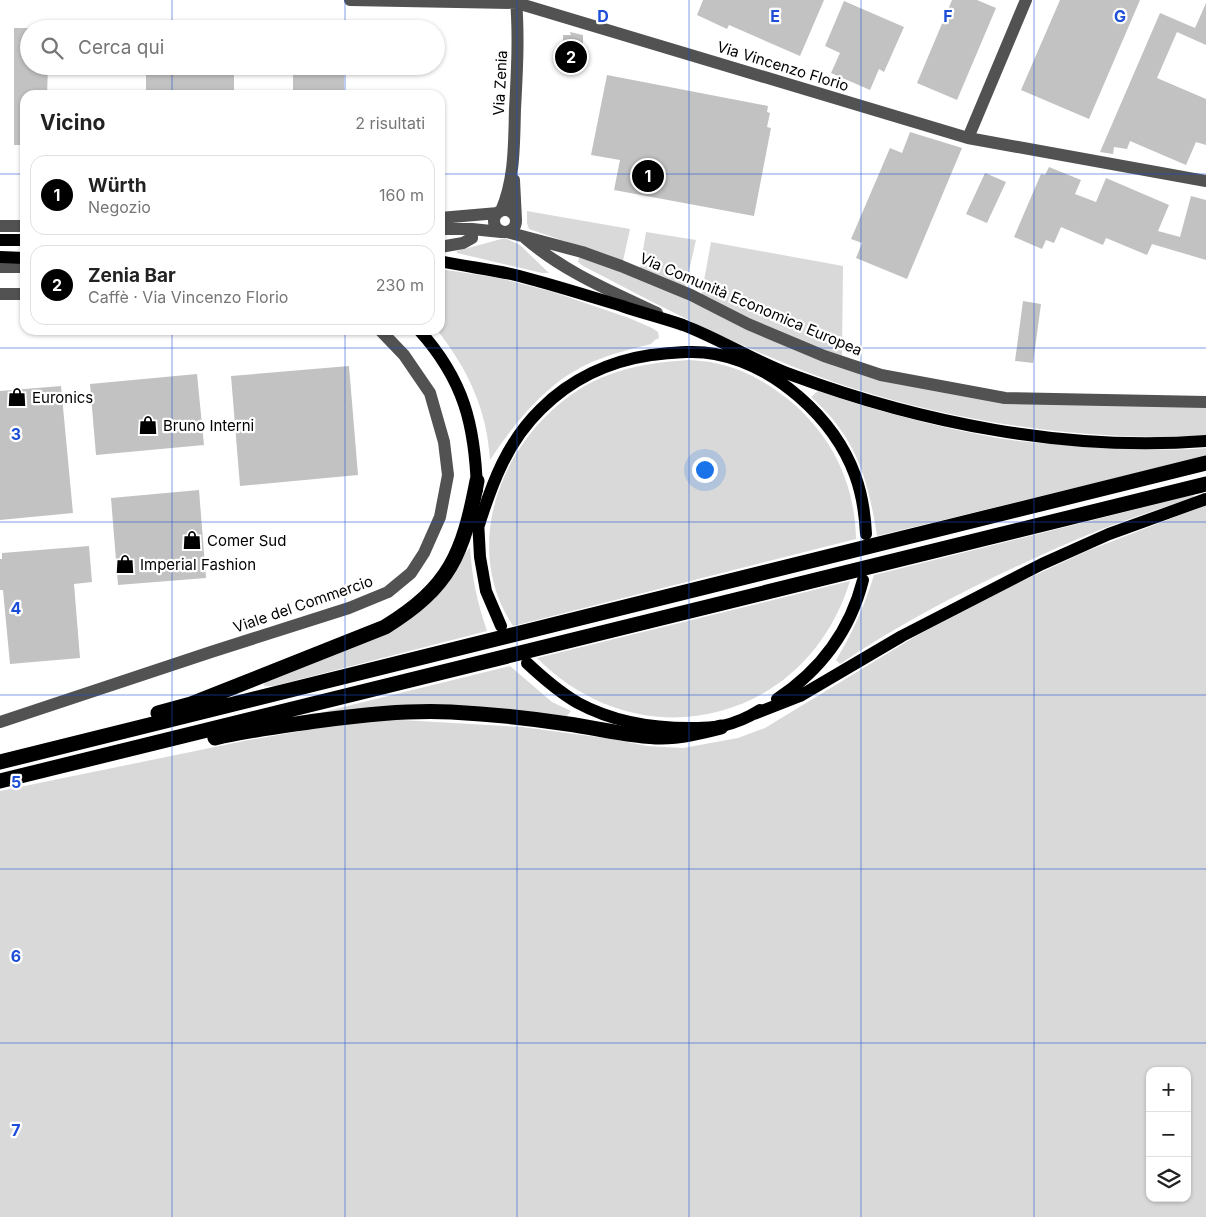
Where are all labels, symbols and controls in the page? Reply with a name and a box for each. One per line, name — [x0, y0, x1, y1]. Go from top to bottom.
text: D — [597, 6, 609, 26]
text: E — [770, 6, 780, 26]
text: F — [943, 6, 953, 26]
text: G — [1114, 6, 1126, 26]
search box — [20, 20, 445, 75]
icon: search — [38, 34, 66, 62]
text: Cerca qui — [78, 36, 164, 59]
street label: Via Vincenzo Florio — [715, 37, 851, 95]
pin: 2 — [555, 38, 587, 76]
street label: Via Zenia — [489, 50, 511, 116]
text: Vicino — [40, 110, 105, 135]
text: 2 risultati — [355, 113, 425, 133]
pin: 1 — [632, 157, 664, 195]
text: Würth — [88, 174, 146, 197]
text: 1 — [54, 185, 60, 205]
text: 160 m — [379, 185, 424, 205]
text: Negozio — [88, 197, 151, 217]
street label: Via Comunità Economica Europea — [637, 248, 865, 360]
text: Zenia Bar — [88, 264, 176, 287]
text: 2 — [52, 275, 62, 295]
text: 230 m — [376, 275, 424, 295]
text: Caffè · Via Vincenzo Florio — [88, 287, 288, 307]
shop icon: Euronics — [6, 386, 28, 408]
place label: Euronics — [32, 388, 93, 407]
shop icon: Bruno Interni — [137, 414, 159, 436]
place label: Bruno Interni — [163, 416, 254, 435]
text: 3 — [11, 424, 21, 444]
your location — [692, 457, 718, 483]
shop icon: Comer Sud — [181, 529, 203, 551]
place label: Comer Sud — [207, 531, 286, 550]
shop icon: Imperial Fashion — [114, 553, 136, 575]
place label: Imperial Fashion — [140, 555, 256, 574]
street label: Viale del Commercio — [231, 571, 375, 637]
text: 4 — [11, 598, 22, 618]
text: 5 — [11, 772, 21, 792]
text: 6 — [11, 946, 21, 966]
map controls — [1146, 1067, 1191, 1202]
button: + — [1146, 1067, 1191, 1112]
button: − — [1146, 1112, 1191, 1157]
text: 7 — [11, 1120, 21, 1140]
button: layers — [1146, 1157, 1191, 1202]

